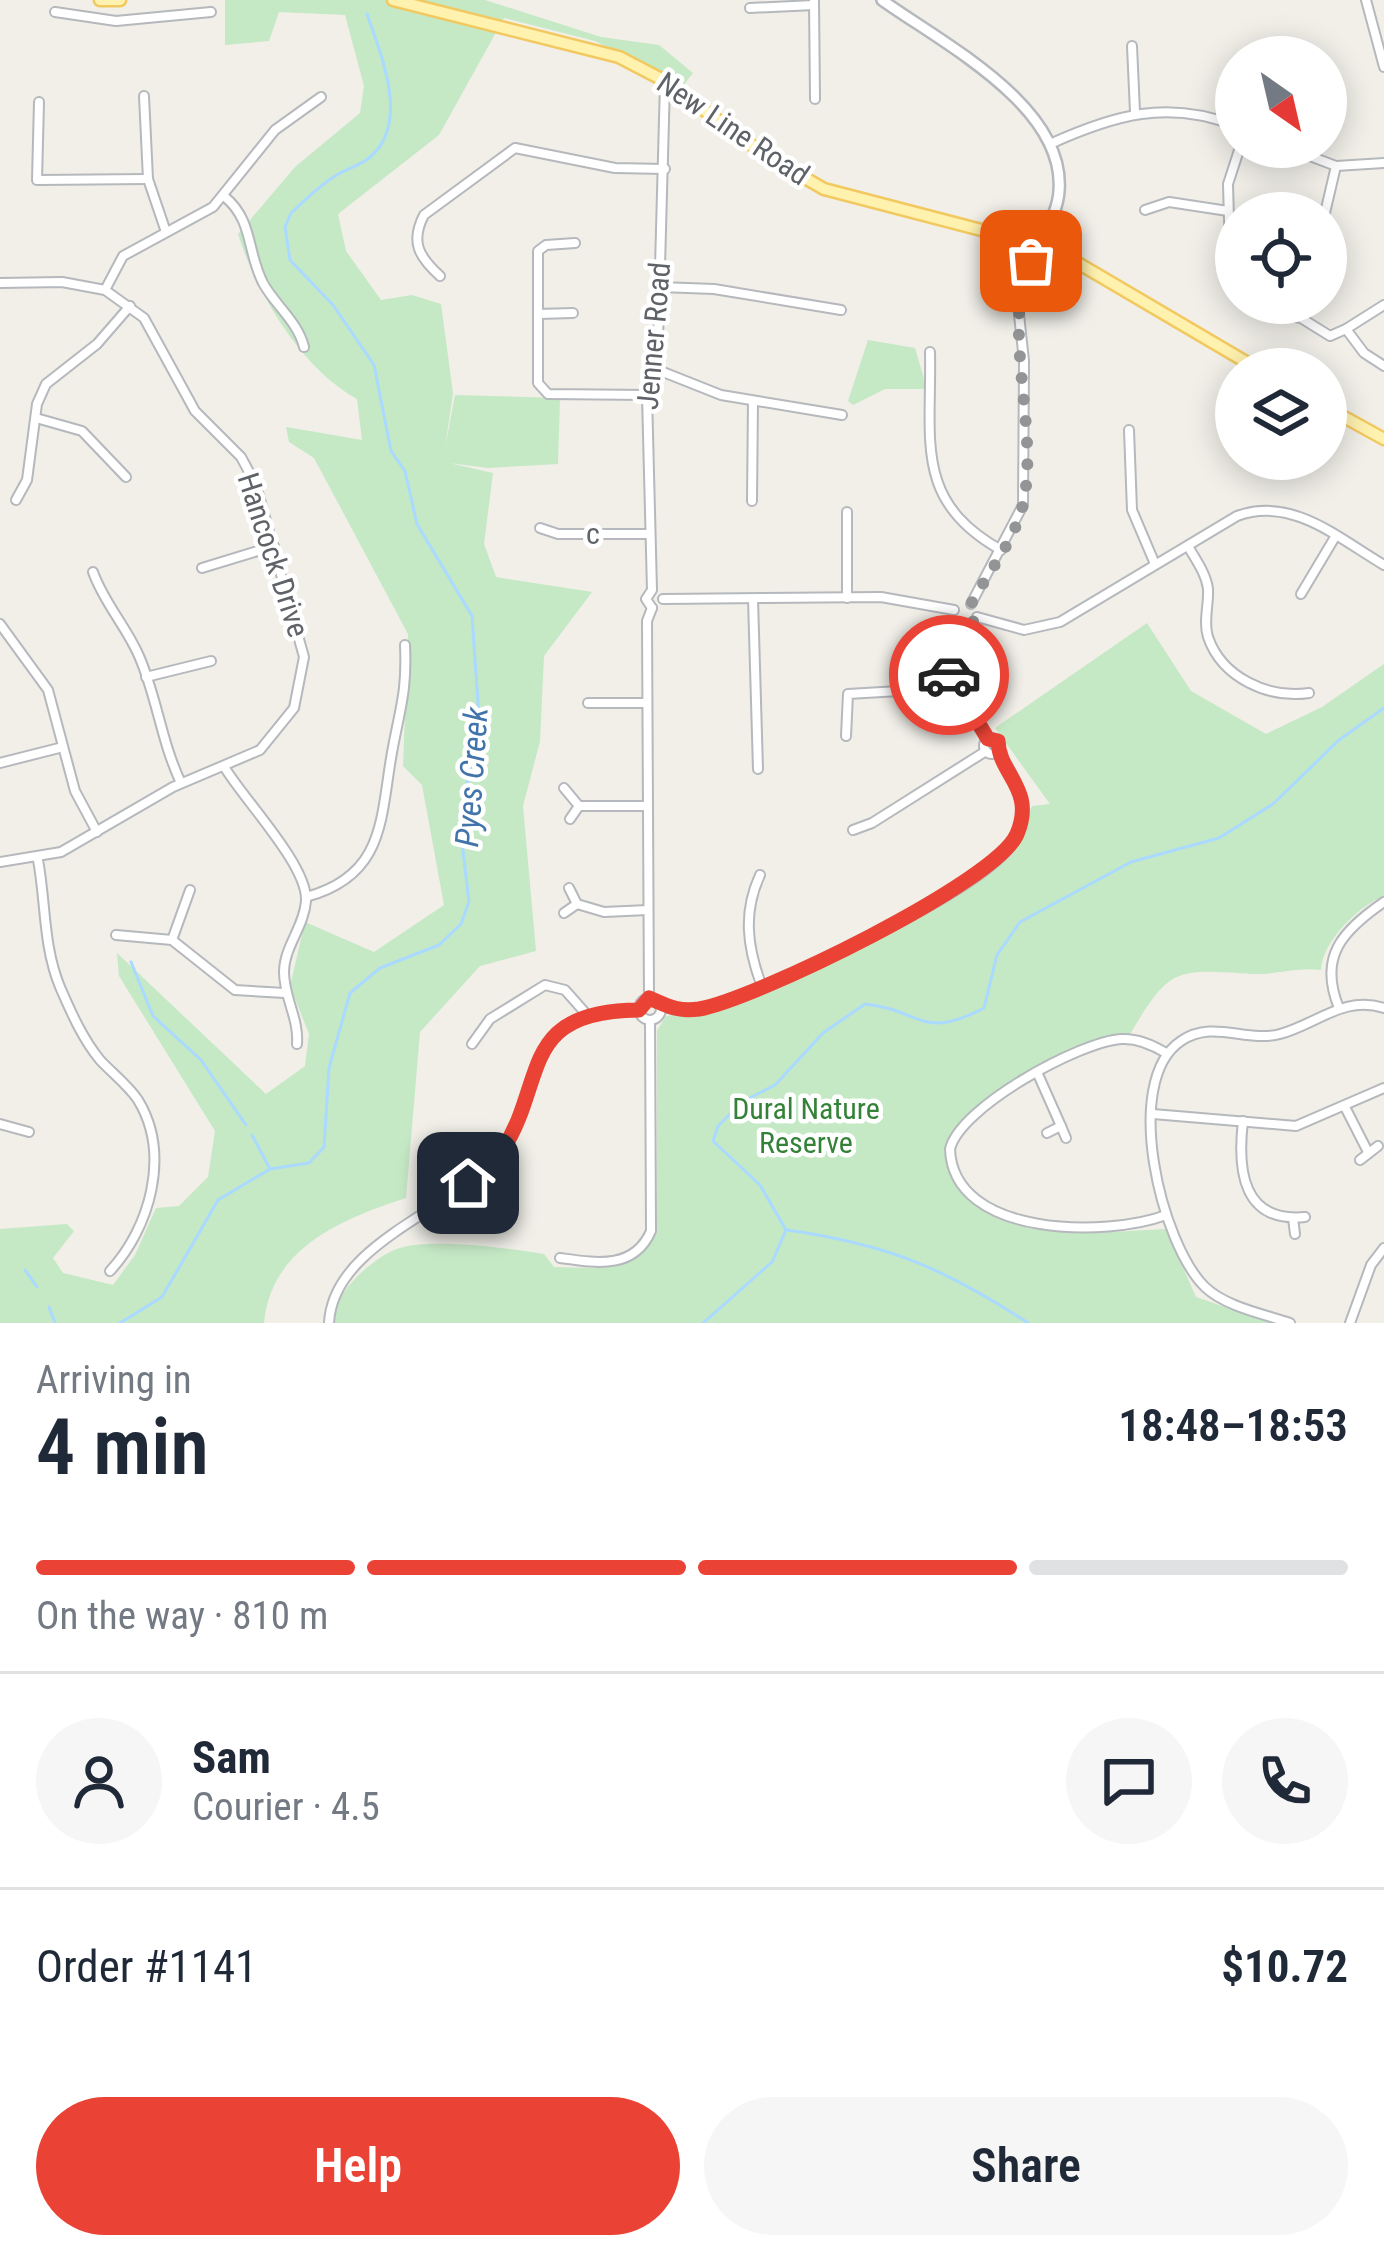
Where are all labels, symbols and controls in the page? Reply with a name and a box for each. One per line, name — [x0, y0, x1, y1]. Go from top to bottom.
north arrow — [1215, 36, 1347, 168]
map controls — [1215, 36, 1347, 480]
street label: New Line Road — [651, 65, 816, 192]
button: locate — [1215, 192, 1347, 324]
pin — [980, 210, 1082, 312]
icon: bag — [998, 228, 1064, 294]
street label: Jenner Road — [630, 261, 677, 411]
button: layers — [1215, 348, 1347, 480]
street label: Hancock Drive — [230, 468, 316, 641]
street label: c — [586, 516, 600, 551]
courier — [889, 615, 1009, 735]
icon: car — [916, 642, 982, 708]
water label: Pyes Creek — [447, 705, 496, 848]
park label: Dural Nature Reserve — [732, 1091, 880, 1160]
pin — [417, 1132, 519, 1234]
icon: home — [435, 1150, 501, 1216]
text: Arriving in — [36, 1357, 192, 1403]
text: 18:48–18:53 — [1118, 1399, 1348, 1452]
text: 4 min — [36, 1402, 209, 1493]
text: On the way · 810 m — [36, 1593, 328, 1639]
button: person — [36, 1718, 162, 1844]
button: chat — [1066, 1718, 1192, 1844]
button: phone — [1222, 1718, 1348, 1844]
text: Sam — [192, 1731, 271, 1784]
text: Courier · 4.5 — [192, 1784, 380, 1830]
text: Order #1141 — [36, 1940, 257, 1993]
text: $10.72 — [1221, 1940, 1348, 1993]
button: Help — [36, 2097, 680, 2235]
button: Share — [704, 2097, 1348, 2235]

